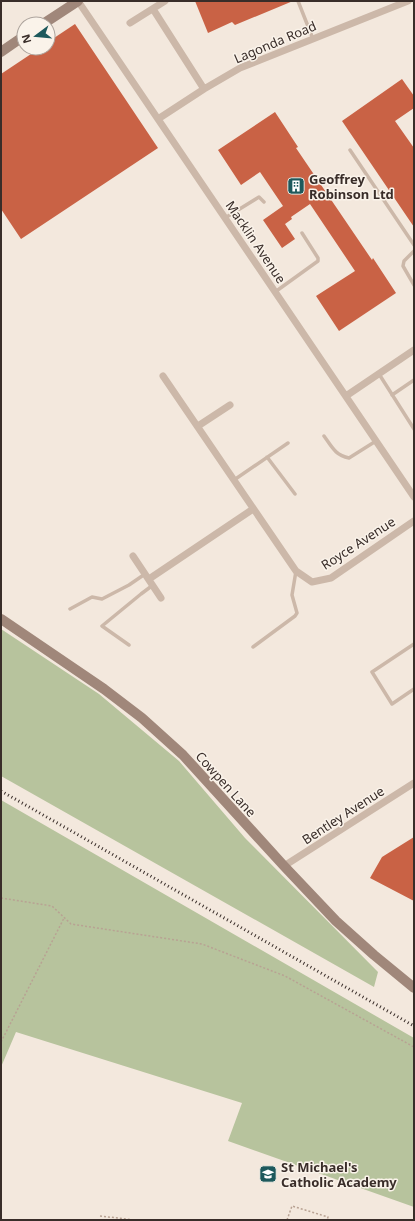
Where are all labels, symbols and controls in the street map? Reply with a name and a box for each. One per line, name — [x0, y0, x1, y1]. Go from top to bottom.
north arrow — [16, 16, 56, 56]
street label: Lagonda Road — [231, 17, 319, 67]
text: N — [17, 33, 34, 45]
place label: Geoffrey Robinson Ltd — [309, 170, 394, 203]
building icon: Geoffrey Robinson Ltd — [286, 176, 306, 196]
street label: Macklin Avenue — [222, 197, 290, 287]
street label: Royce Avenue — [317, 512, 399, 574]
street label: Cowpen Lane — [192, 747, 260, 821]
street label: Bentley Avenue — [298, 782, 388, 848]
place label: St Michael's Catholic Academy — [281, 1158, 397, 1191]
school or university icon: St Michael's Catholic Academy — [258, 1164, 278, 1184]

